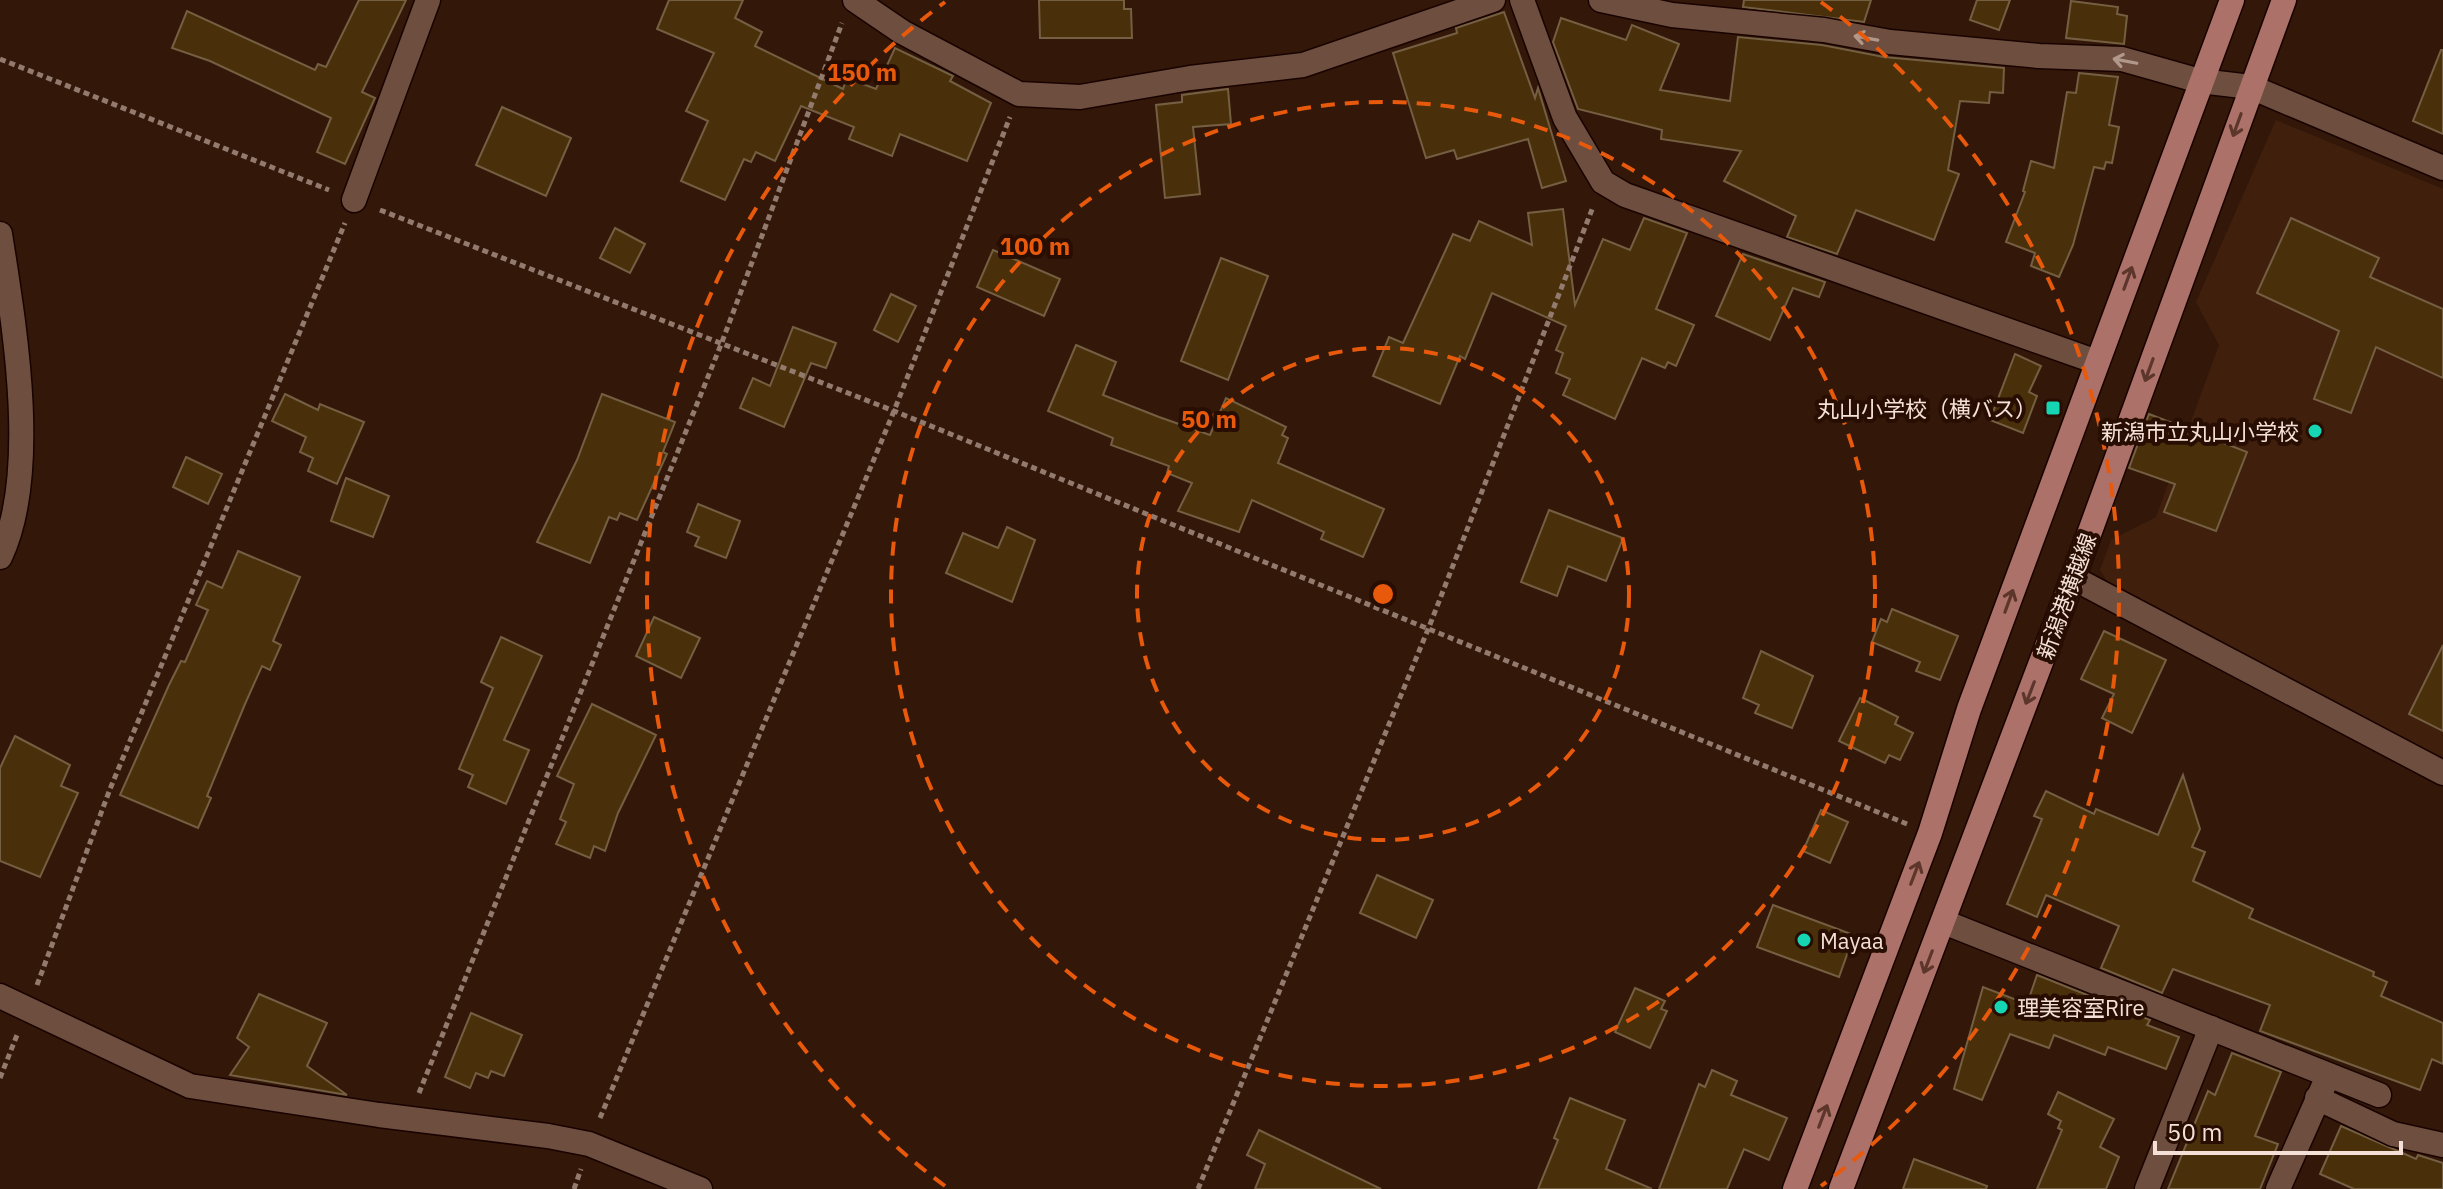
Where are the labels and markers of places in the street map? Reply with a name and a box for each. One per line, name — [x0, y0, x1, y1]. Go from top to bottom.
place label: 丸山小学校（横バス） — [1817, 394, 2037, 423]
marker: 丸山小学校（横バス） — [2044, 399, 2062, 417]
place label: 新潟市立丸山小学校 — [2101, 417, 2299, 446]
marker: 新潟市立丸山小学校 — [2306, 422, 2324, 440]
centre of rings — [1369, 580, 1397, 608]
place label: Mayaa — [1820, 926, 1884, 955]
marker: Mayaa — [1795, 931, 1813, 949]
place label: 理美容室Rire — [2017, 993, 2145, 1022]
marker: 理美容室Rire — [1992, 998, 2010, 1016]

